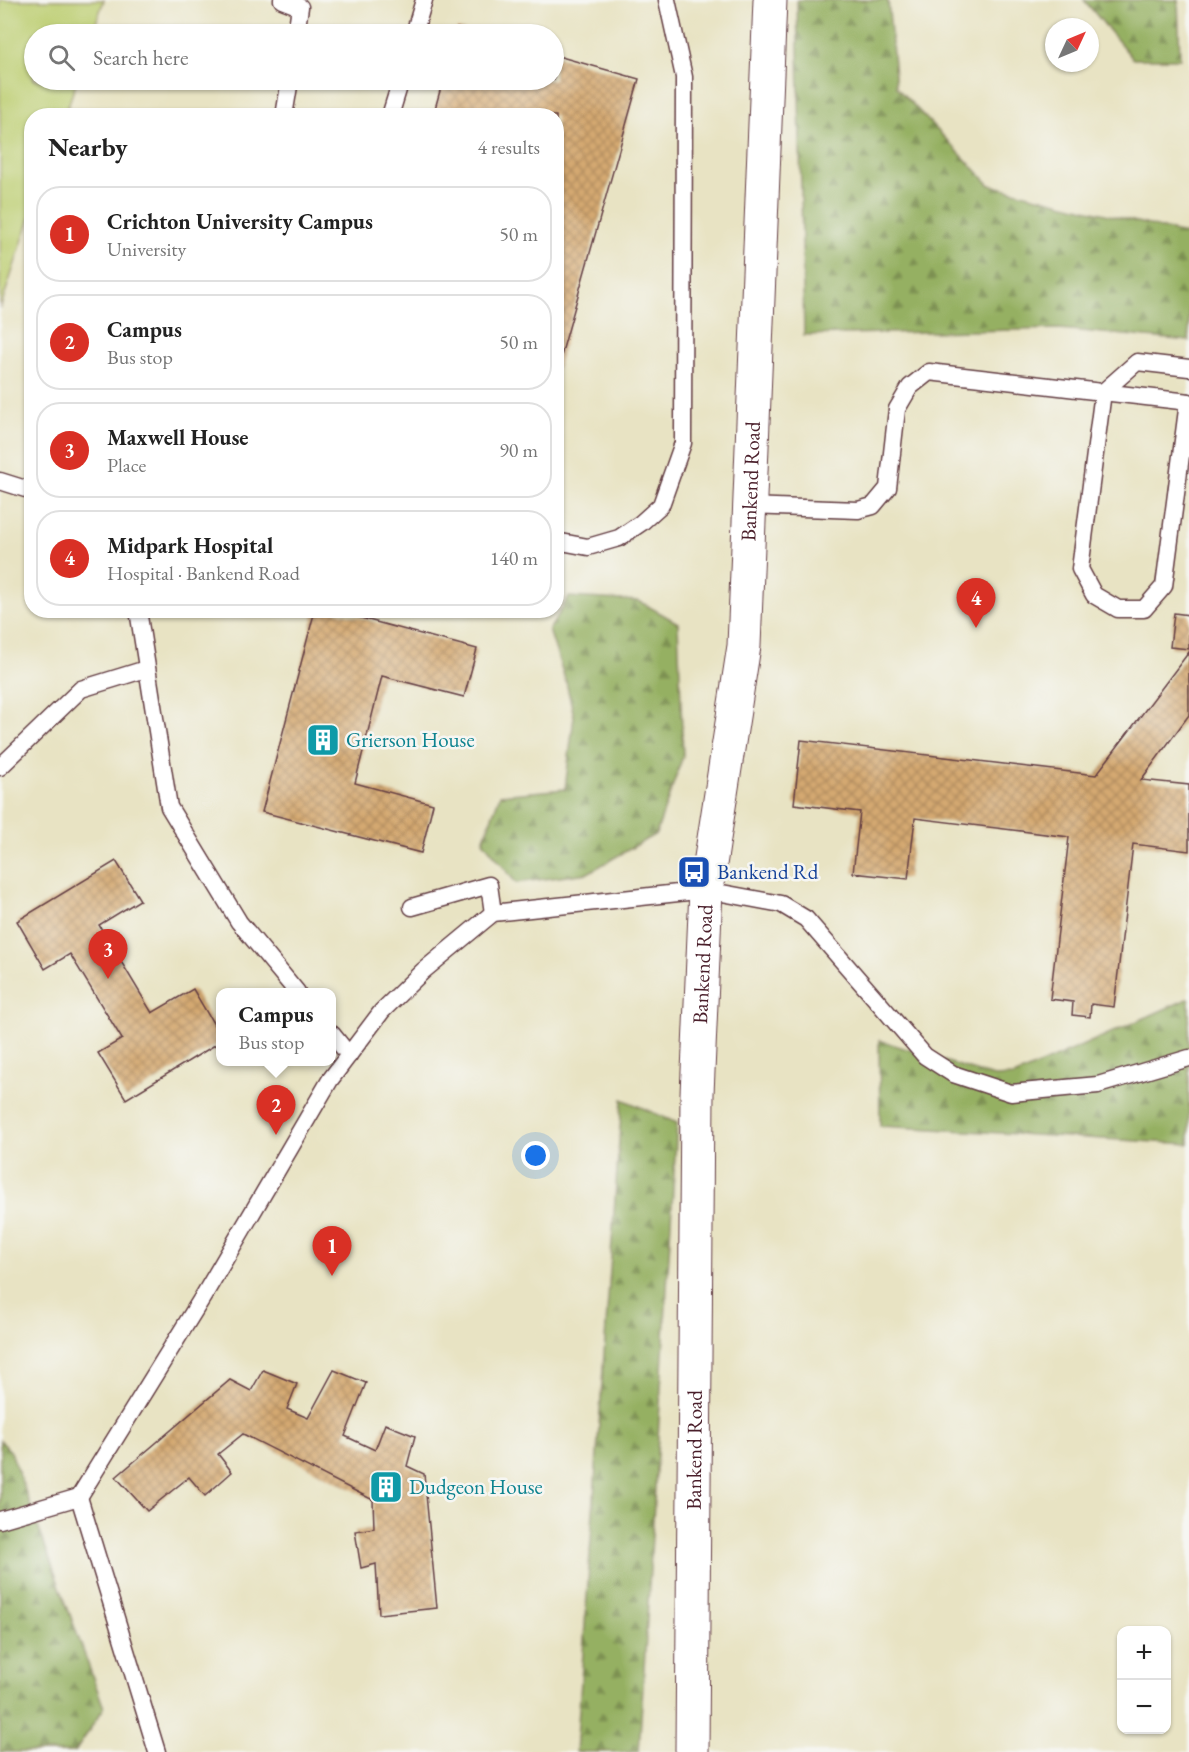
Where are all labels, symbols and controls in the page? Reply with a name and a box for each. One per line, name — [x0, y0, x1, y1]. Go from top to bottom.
north arrow — [1045, 18, 1099, 72]
search box — [24, 24, 564, 90]
icon: search — [45, 41, 78, 74]
text: Search here — [93, 43, 188, 72]
text: Nearby — [48, 130, 128, 164]
text: 4 results — [477, 134, 540, 160]
text: Crichton University Campus — [107, 207, 373, 236]
text: 1 — [64, 221, 75, 247]
text: 50 m — [499, 221, 538, 247]
text: University — [107, 236, 186, 262]
text: Campus — [107, 315, 182, 344]
text: 2 — [64, 329, 75, 355]
text: 50 m — [499, 329, 538, 355]
text: Bus stop — [107, 344, 173, 370]
street label: Bankend Road — [734, 421, 766, 542]
text: Maxwell House — [107, 423, 249, 452]
text: 3 — [64, 437, 75, 463]
text: 90 m — [499, 437, 538, 463]
text: Place — [107, 452, 146, 478]
text: Midpark Hospital — [107, 531, 273, 560]
text: 4 — [64, 545, 75, 571]
text: 140 m — [490, 545, 538, 571]
text: Hospital · Bankend Road — [107, 560, 300, 586]
pin: 4 — [956, 578, 996, 628]
building icon: Grierson House — [305, 722, 341, 758]
place label: Grierson House — [346, 726, 475, 753]
bus stop icon: Bankend Rd — [676, 854, 712, 890]
place label: Bankend Rd — [717, 858, 819, 885]
street label: Bankend Road — [686, 903, 718, 1025]
pin: 3 — [88, 930, 128, 979]
popup — [216, 988, 336, 1066]
text: Campus — [239, 1000, 313, 1029]
text: Bus stop — [239, 1029, 304, 1055]
pin: 2 — [256, 1086, 296, 1135]
your location — [521, 1141, 550, 1170]
pin: 1 — [312, 1226, 352, 1276]
street label: Bankend Road — [680, 1390, 708, 1510]
building icon: Dudgeon House — [368, 1469, 404, 1505]
place label: Dudgeon House — [409, 1473, 543, 1500]
map controls — [1117, 1626, 1171, 1734]
button: + — [1117, 1626, 1171, 1680]
button: − — [1117, 1680, 1171, 1734]

